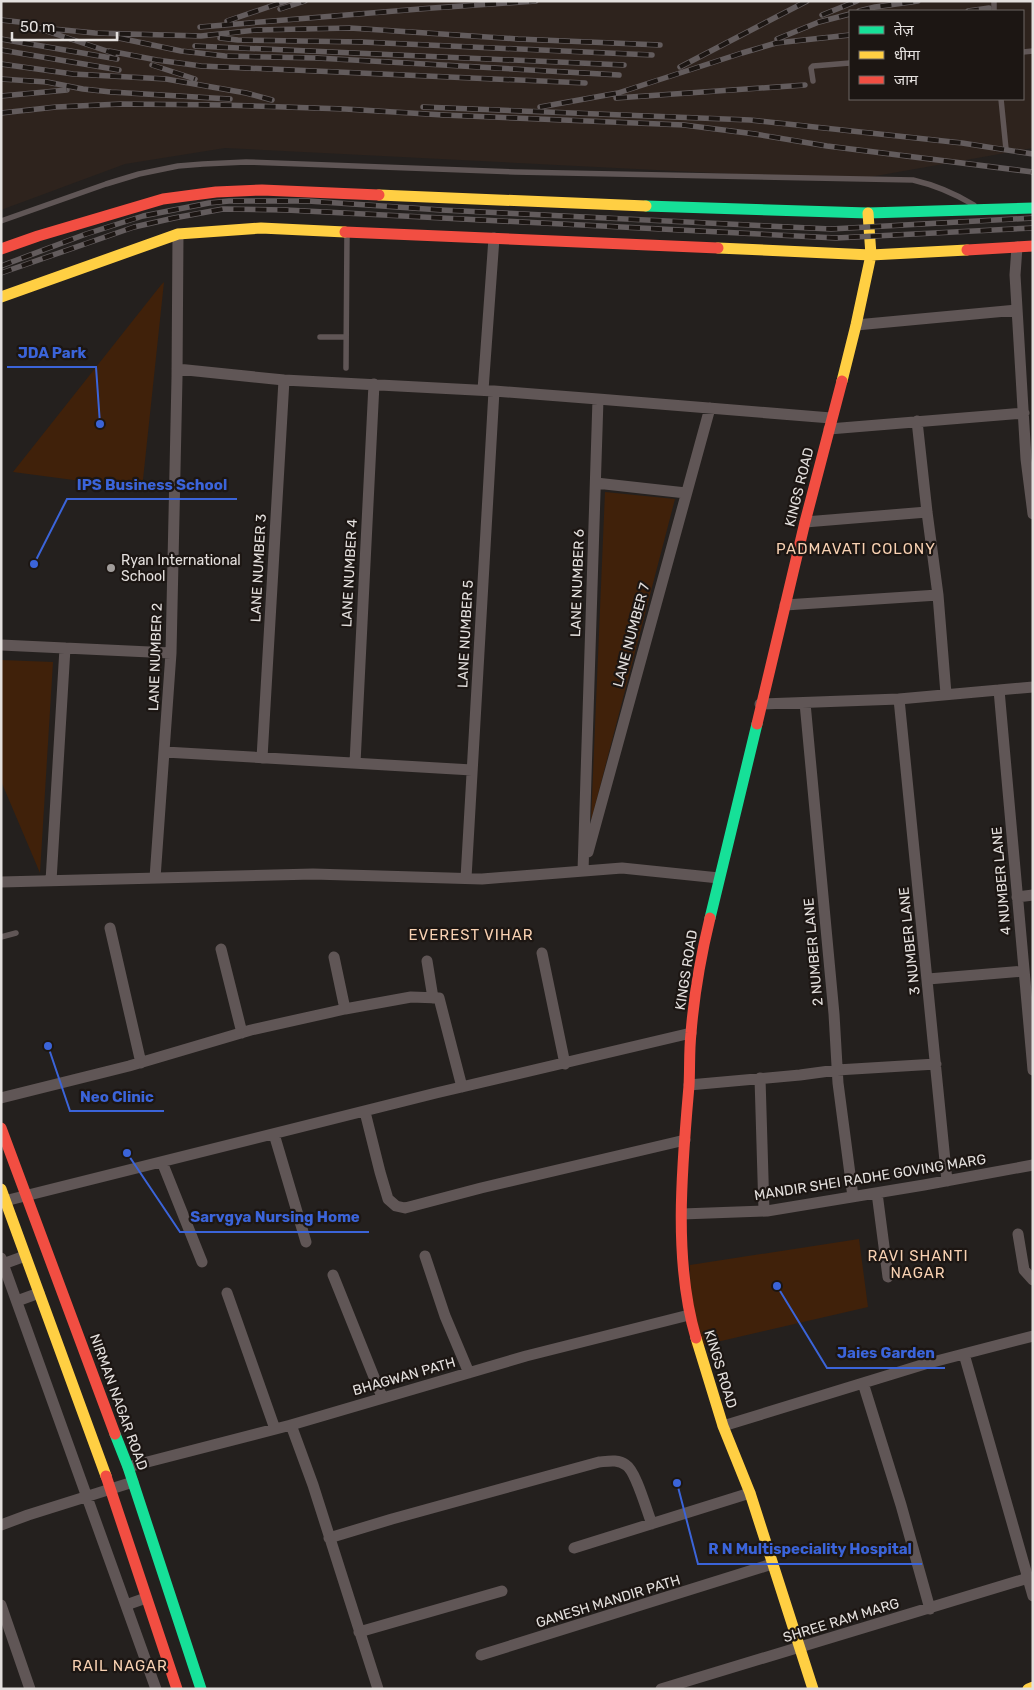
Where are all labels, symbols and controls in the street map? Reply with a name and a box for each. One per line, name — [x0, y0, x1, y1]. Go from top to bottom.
scale bar — [12, 10, 118, 42]
legend — [849, 10, 1024, 100]
text: 50 m — [20, 18, 55, 36]
text: तेज़ — [894, 21, 915, 39]
text: धीमा — [894, 46, 921, 64]
text: जाम — [894, 71, 919, 89]
callout: JDA Park — [7, 337, 96, 367]
text: JDA Park — [18, 344, 86, 362]
street label: KINGS ROAD — [781, 446, 818, 529]
callout: IPS Business School — [67, 469, 237, 499]
text: IPS Business School — [77, 476, 227, 494]
street label: LANE NUMBER 3 — [247, 513, 270, 623]
street label: LANE NUMBER 4 — [338, 518, 361, 628]
street label: LANE NUMBER 6 — [567, 529, 588, 638]
district label: PADMAVATI COLONY — [776, 540, 936, 558]
place label: Ryan International School — [121, 552, 241, 585]
marker: Ryan International School — [105, 562, 117, 574]
street label: LANE NUMBER 5 — [454, 579, 477, 689]
street label: LANE NUMBER 7 — [609, 581, 654, 689]
street label: LANE NUMBER 2 — [145, 603, 166, 711]
street label: 4 NUMBER LANE — [988, 826, 1015, 936]
street label: 3 NUMBER LANE — [895, 886, 924, 996]
street label: 2 NUMBER LANE — [800, 897, 827, 1007]
district label: EVEREST VIHAR — [408, 926, 534, 944]
street label: KINGS ROAD — [672, 929, 701, 1011]
callout: Neo Clinic — [70, 1081, 164, 1111]
text: Neo Clinic — [80, 1088, 154, 1106]
street label: MANDIR SHEI RADHE GOVING MARG — [753, 1151, 987, 1204]
callout: Sarvgya Nursing Home — [180, 1202, 369, 1232]
text: Sarvgya Nursing Home — [190, 1208, 360, 1226]
district label: RAVI SHANTI NAGAR — [867, 1247, 969, 1282]
street label: KINGS ROAD — [701, 1328, 741, 1410]
street label: NIRMAN NAGAR ROAD — [86, 1332, 151, 1473]
callout: Jaies Garden — [827, 1338, 945, 1368]
text: Jaies Garden — [837, 1344, 935, 1362]
street label: BHAGWAN PATH — [351, 1354, 458, 1399]
callout: R N Multispeciality Hospital — [698, 1534, 922, 1564]
text: R N Multispeciality Hospital — [708, 1540, 912, 1558]
street label: GANESH MANDIR PATH — [534, 1571, 682, 1632]
street label: SHREE RAM MARG — [781, 1595, 901, 1646]
district label: RAIL NAGAR — [72, 1657, 168, 1675]

